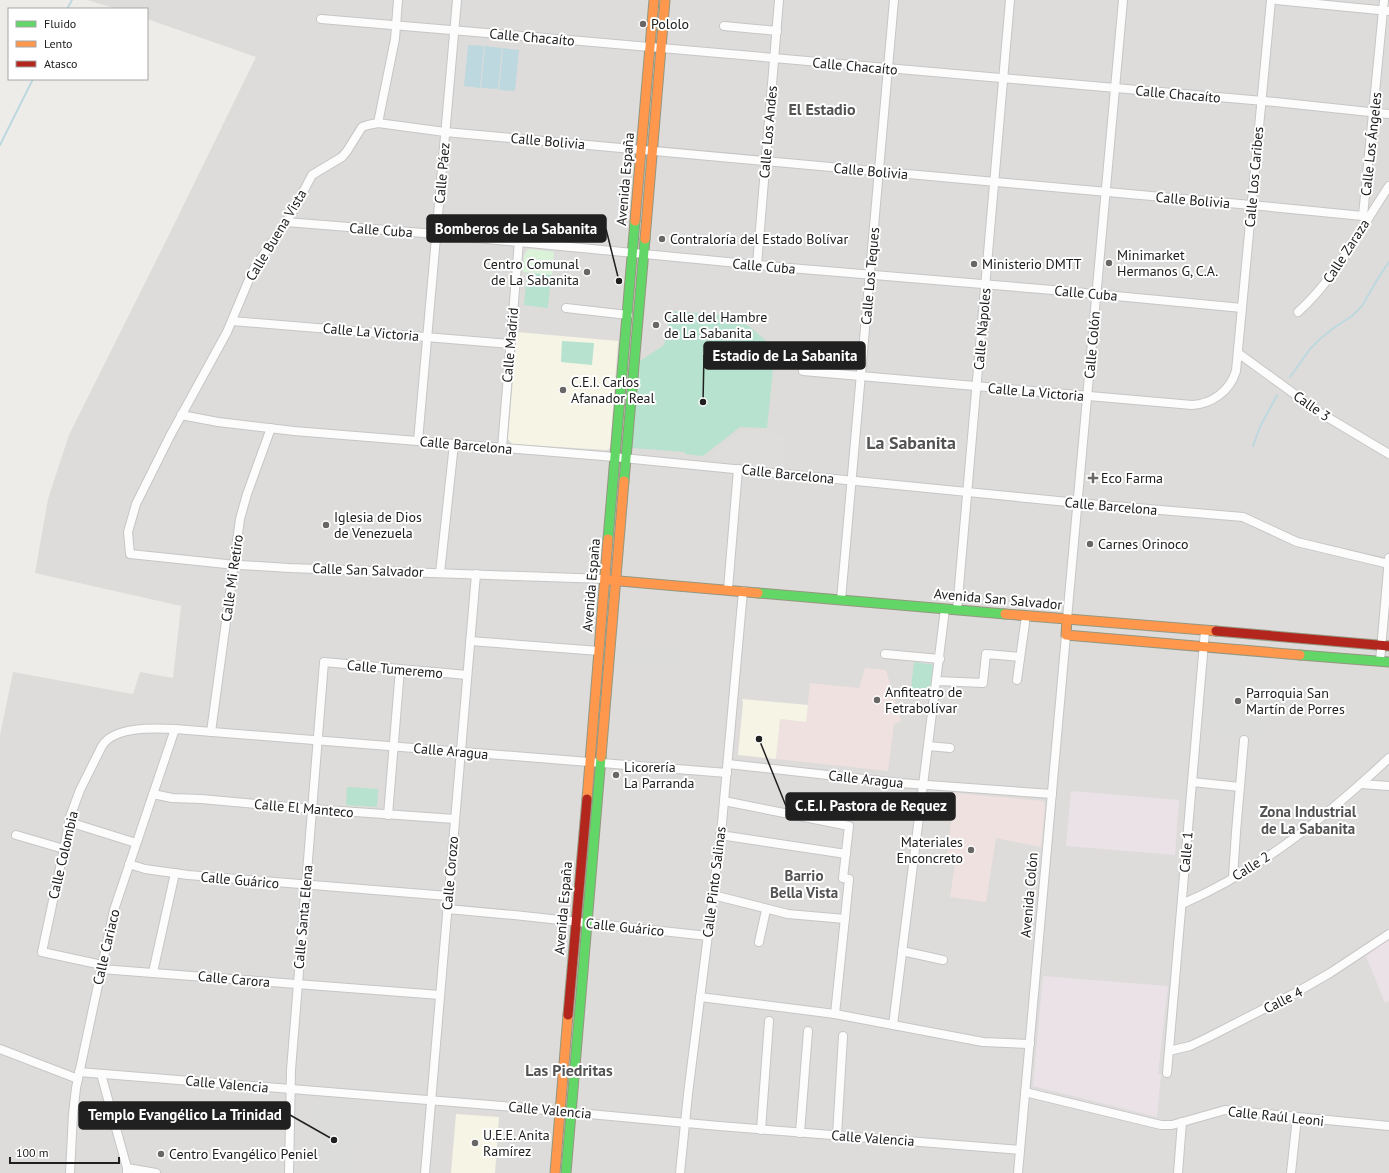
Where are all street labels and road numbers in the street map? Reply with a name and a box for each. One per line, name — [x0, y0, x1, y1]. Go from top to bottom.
street label: Calle Chacaíto — [489, 24, 575, 50]
street label: Calle Chacaíto — [812, 53, 898, 79]
street label: Calle Chacaíto — [1135, 81, 1221, 107]
street label: Calle Los Andes — [755, 85, 781, 179]
street label: Calle Los Ángeles — [1357, 91, 1385, 197]
street label: Calle Los Caribes — [1241, 126, 1267, 228]
street label: Calle Bolivia — [510, 129, 586, 153]
street label: Avenida España — [612, 132, 638, 226]
street label: Calle Páez — [430, 142, 454, 204]
street label: Calle Bolivia — [833, 159, 909, 183]
street label: Calle Buena Vista — [242, 186, 310, 284]
street label: Calle Bolivia — [1155, 188, 1231, 212]
street label: Calle Zaraza — [1319, 216, 1373, 286]
street label: Calle Cuba — [349, 219, 413, 241]
street label: Calle Los Teques — [857, 226, 883, 326]
street label: Calle Cuba — [732, 254, 796, 278]
street label: Calle Cuba — [1054, 281, 1118, 305]
street label: Calle Nápoles — [969, 287, 995, 371]
street label: Calle Madrid — [498, 307, 522, 383]
street label: Calle Colón — [1080, 310, 1104, 380]
street label: Calle La Victoria — [322, 319, 420, 345]
street label: Calle La Victoria — [987, 379, 1085, 405]
street label: Calle 3 — [1290, 387, 1334, 425]
street label: Calle Barcelona — [419, 432, 513, 458]
street label: Calle Barcelona — [741, 460, 835, 488]
street label: Calle Barcelona — [1064, 493, 1158, 519]
street label: Calle Mi Retiro — [217, 533, 247, 623]
street label: Avenida España — [578, 538, 604, 632]
street label: Calle San Salvador — [312, 559, 424, 581]
street label: Avenida San Salvador — [933, 584, 1063, 614]
street label: Calle Tumeremo — [346, 656, 444, 682]
street label: Calle Aragua — [413, 739, 489, 763]
street label: Calle Aragua — [828, 766, 904, 792]
street label: Calle El Manteco — [254, 795, 354, 821]
street label: Calle Colombia — [44, 809, 82, 901]
street label: Calle Pinto Salinas — [698, 825, 730, 938]
street label: Calle 1 — [1175, 831, 1197, 873]
street label: Calle Corozo — [438, 835, 462, 911]
street label: Calle 2 — [1229, 847, 1273, 885]
street label: Avenida Colón — [1016, 852, 1042, 938]
street label: Avenida España — [550, 861, 576, 955]
street label: Calle Santa Elena — [289, 864, 317, 970]
street label: Calle Guárico — [200, 868, 280, 892]
street label: Calle Cariaco — [89, 907, 123, 987]
street label: Calle Guárico — [585, 914, 665, 940]
street label: Calle Carora — [197, 967, 271, 991]
street label: Calle 4 — [1260, 982, 1306, 1017]
street label: Calle Valencia — [185, 1071, 269, 1097]
street label: Calle Valencia — [508, 1097, 592, 1123]
street label: Calle Raúl Leoni — [1227, 1102, 1325, 1130]
street label: Calle Valencia — [831, 1126, 915, 1150]

